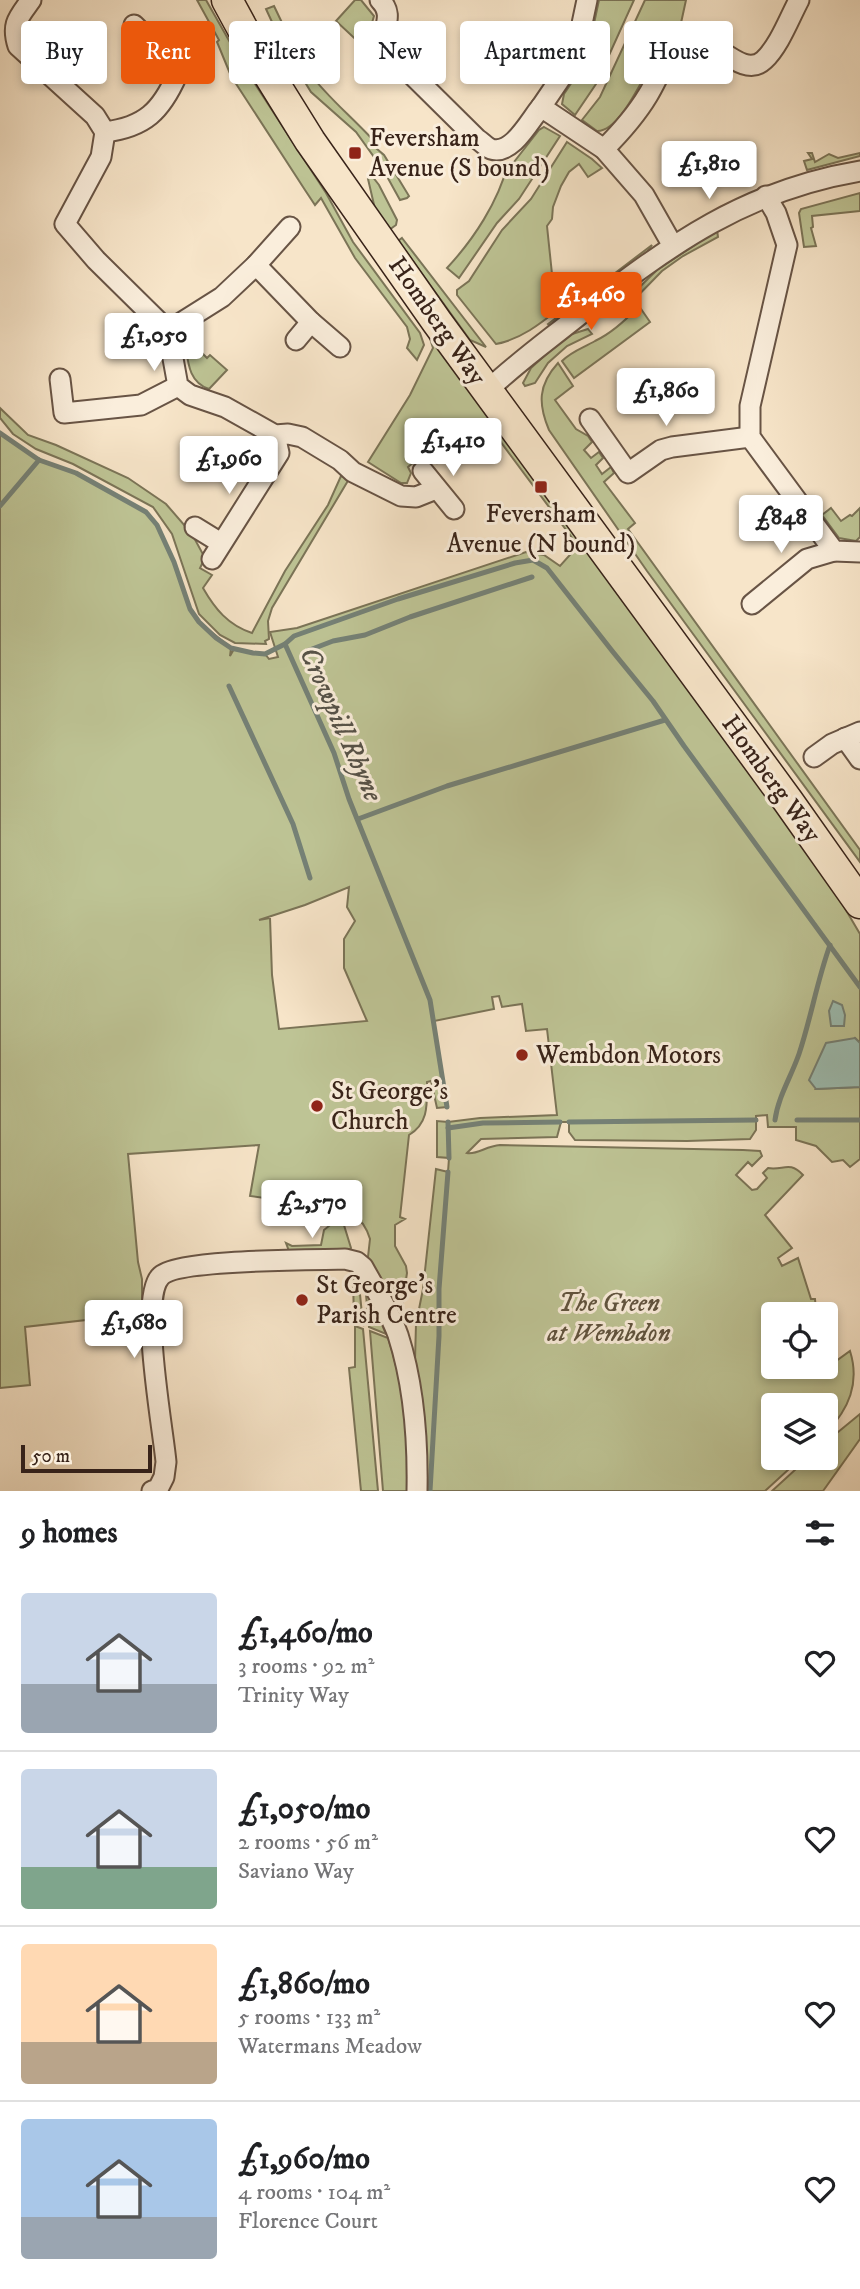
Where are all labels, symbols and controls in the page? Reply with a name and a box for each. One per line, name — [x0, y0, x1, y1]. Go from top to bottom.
chip: Buy — [21, 21, 107, 84]
chip: Rent — [121, 21, 215, 84]
chip: Filters — [229, 21, 340, 84]
chip: New — [354, 21, 446, 84]
chip: Apartment — [460, 21, 610, 84]
chip: House — [624, 21, 733, 84]
place label: Feversham Avenue (S bound) — [369, 122, 550, 185]
pin: £1,810 — [652, 142, 766, 201]
marker: Feversham Avenue (S bound) — [347, 145, 363, 161]
text: £1,810 — [678, 149, 740, 178]
street label: Homberg Way — [380, 250, 494, 392]
pin: £1,460 — [534, 272, 648, 332]
text: £1,460 — [557, 280, 625, 309]
pin: £1,050 — [97, 314, 211, 373]
text: £1,050 — [121, 321, 187, 350]
pin: £1,860 — [609, 368, 723, 428]
text: £1,860 — [633, 376, 699, 405]
pin: £1,410 — [396, 419, 510, 478]
text: £1,410 — [421, 426, 486, 455]
pin: £1,960 — [172, 436, 286, 496]
text: £1,960 — [196, 444, 262, 473]
marker: Feversham Avenue (N bound) — [533, 479, 549, 495]
pin: £848 — [740, 496, 822, 555]
place label: Feversham Avenue (N bound) — [447, 498, 635, 561]
text: £848 — [755, 503, 807, 532]
water label: Crowpill Rhyne — [291, 641, 391, 808]
street label: Homberg Way — [714, 709, 829, 850]
place label: Wembdon Motors — [535, 1039, 721, 1072]
marker: Wembdon Motors — [514, 1047, 530, 1063]
place label: St George's Church — [331, 1075, 448, 1138]
marker: St George's Church — [309, 1098, 325, 1114]
pin: £2,570 — [255, 1180, 369, 1240]
text: £2,570 — [277, 1188, 347, 1217]
place label: St George's Parish Centre — [316, 1269, 457, 1332]
park label: The Green at Wembdon — [546, 1287, 671, 1350]
marker: St George's Parish Centre — [294, 1292, 310, 1308]
pin: £1,680 — [77, 1300, 191, 1360]
map controls — [761, 1302, 838, 1470]
button: locate — [761, 1302, 838, 1379]
text: £1,680 — [101, 1308, 167, 1337]
button: layers — [761, 1393, 838, 1470]
scale bar — [21, 1442, 152, 1474]
text: 50 m — [32, 1445, 70, 1468]
icon: filters — [801, 1514, 839, 1552]
text: 9 homes — [21, 1515, 118, 1552]
text: £1,460/mo — [238, 1615, 373, 1652]
icon: home — [77, 1621, 161, 1705]
icon: heart — [801, 1644, 839, 1682]
text: 3 rooms · 92 m² — [238, 1652, 375, 1681]
text: Trinity Way — [238, 1681, 349, 1710]
text: £1,050/mo — [238, 1791, 370, 1828]
icon: home — [77, 1797, 161, 1881]
icon: heart — [801, 1820, 839, 1858]
text: 2 rooms · 56 m² — [238, 1828, 378, 1857]
text: Saviano Way — [238, 1857, 354, 1886]
text: £1,860/mo — [238, 1966, 370, 2003]
icon: home — [77, 1972, 161, 2056]
icon: heart — [801, 1995, 839, 2033]
text: 5 rooms · 133 m² — [238, 2003, 380, 2032]
text: Watermans Meadow — [238, 2032, 422, 2061]
text: £1,960/mo — [238, 2141, 370, 2178]
icon: home — [77, 2147, 161, 2231]
icon: heart — [801, 2170, 839, 2208]
text: 4 rooms · 104 m² — [238, 2178, 390, 2207]
text: Florence Court — [238, 2207, 378, 2236]

